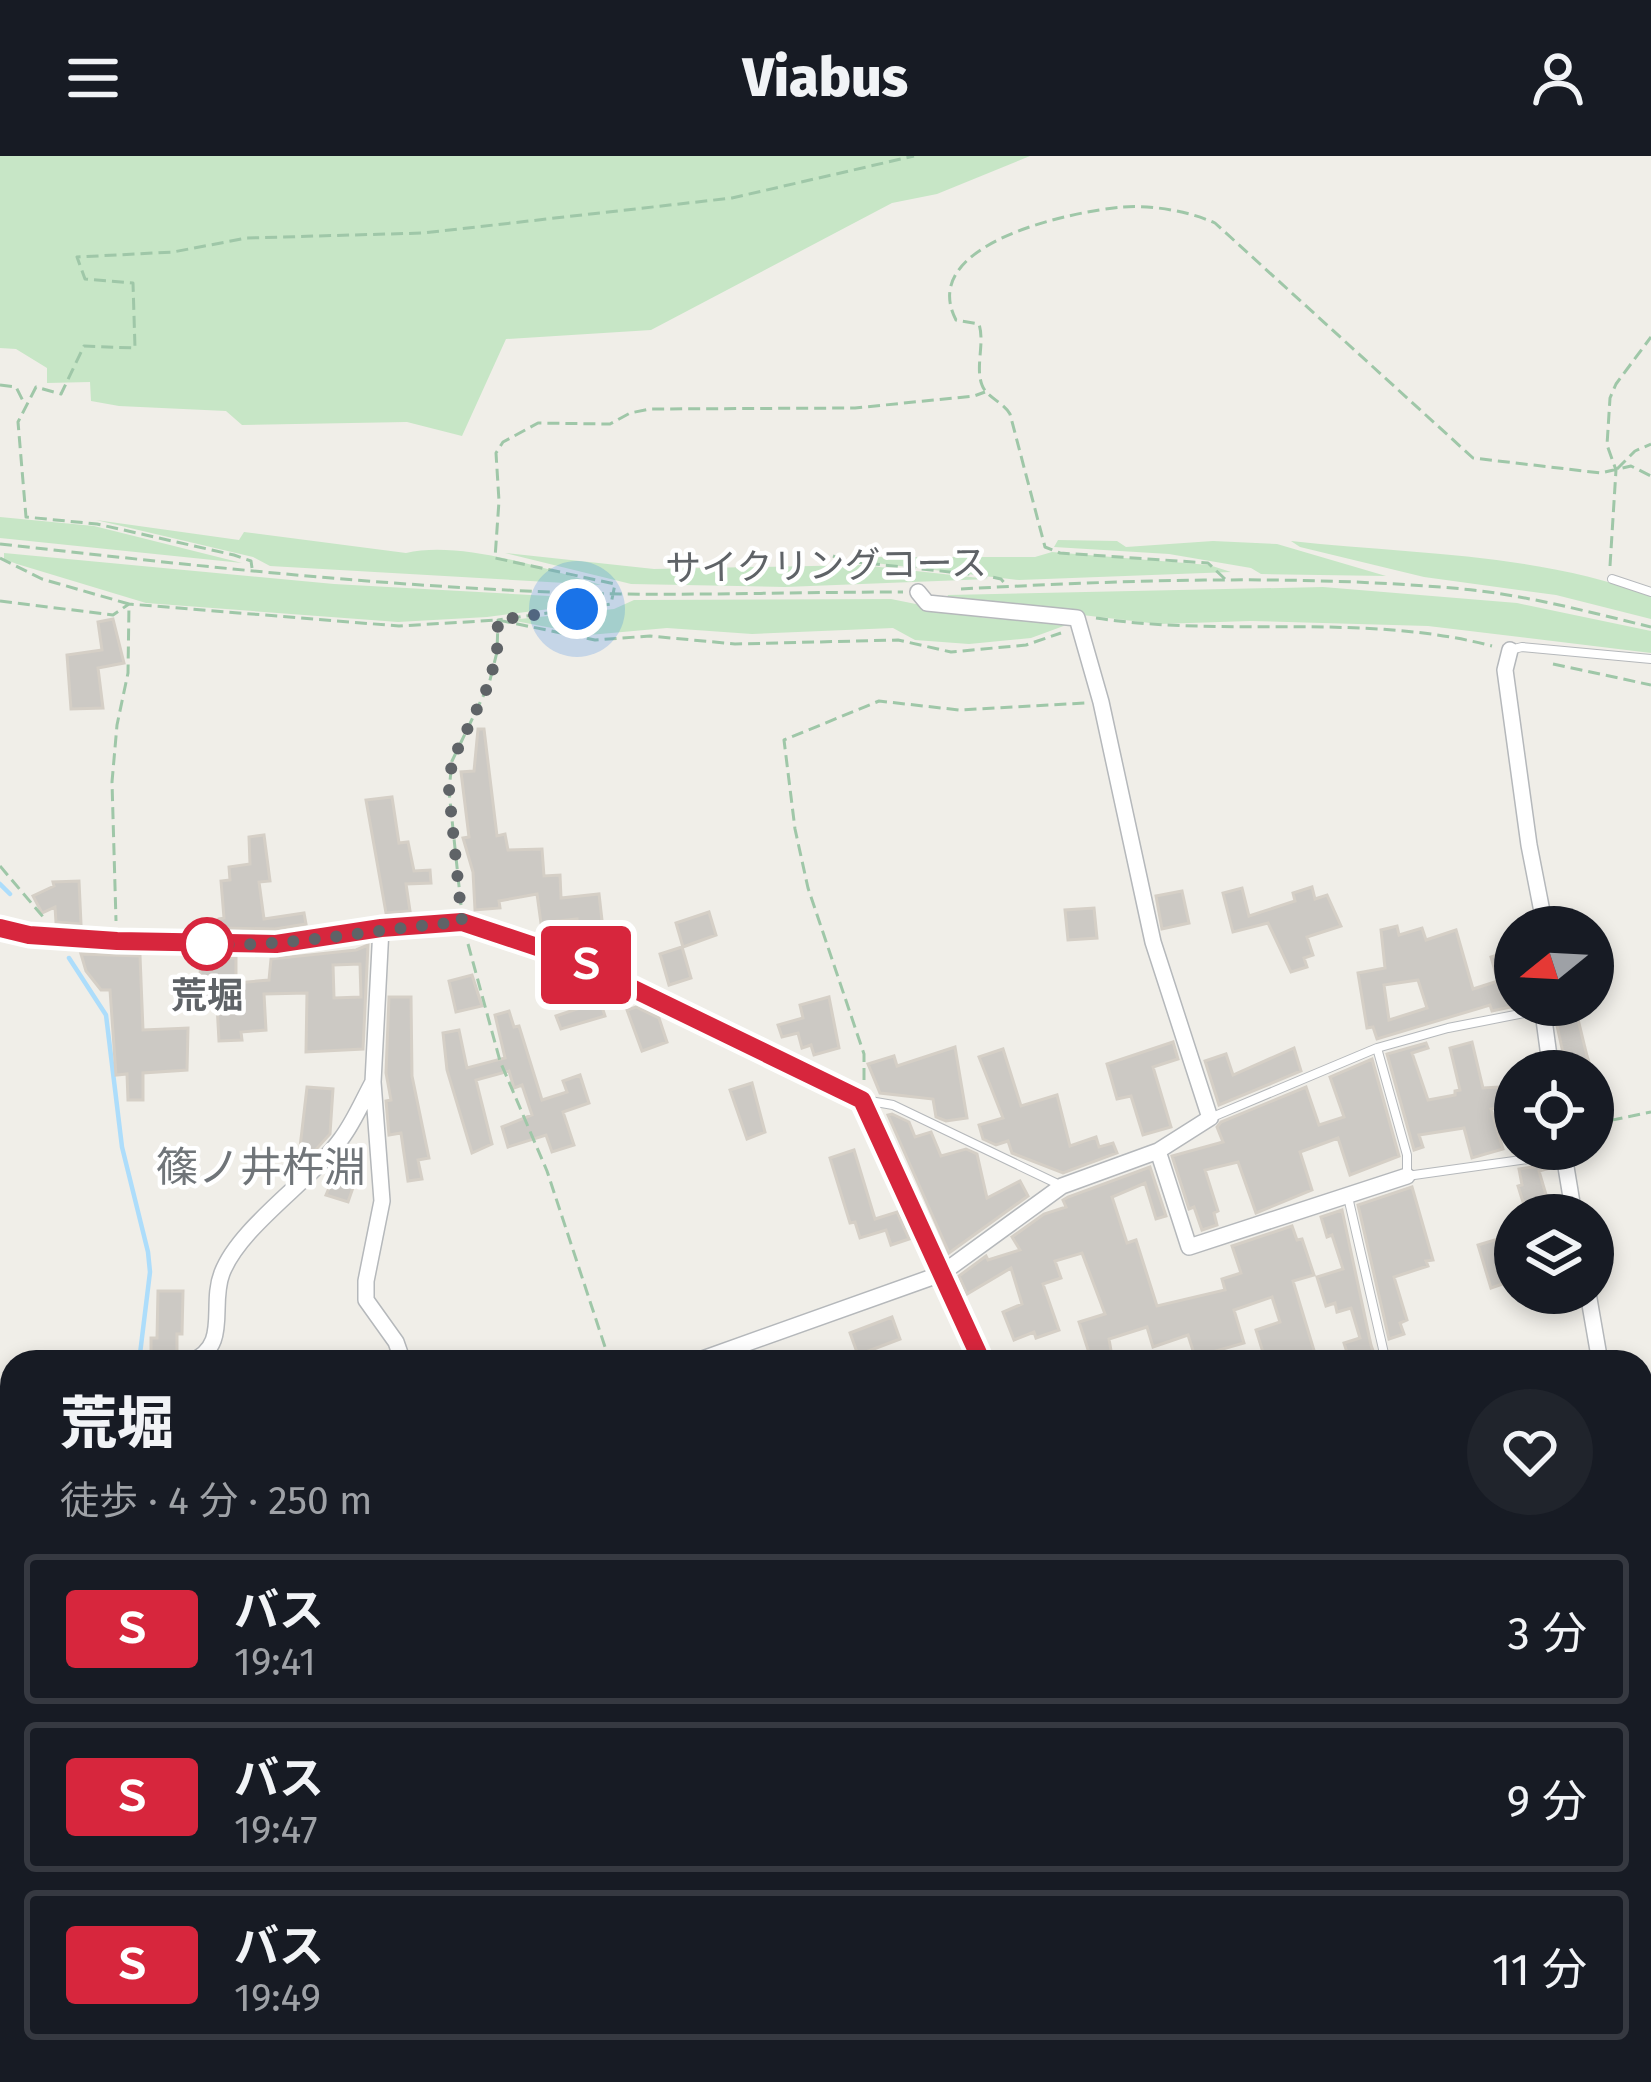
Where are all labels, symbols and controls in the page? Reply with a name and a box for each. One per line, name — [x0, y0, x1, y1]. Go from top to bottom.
icon: menu — [60, 45, 126, 111]
icon: person — [1525, 45, 1591, 111]
text: Viabus — [743, 46, 908, 110]
street label: サイクリングコース — [665, 541, 987, 591]
your location — [547, 579, 607, 639]
north arrow — [1494, 906, 1614, 1026]
map controls — [1494, 906, 1614, 1314]
marker: 荒堀 — [182, 919, 232, 969]
line badge: Ｓ — [547, 926, 625, 1004]
text: Ｓ — [565, 940, 607, 990]
place label: 荒堀 — [171, 974, 243, 1018]
button: locate — [1494, 1050, 1614, 1170]
district label: 篠ノ井杵淵 — [156, 1143, 366, 1193]
button: layers — [1494, 1194, 1614, 1314]
button: heart — [1467, 1389, 1593, 1515]
text: 荒堀 — [60, 1390, 174, 1458]
text: 徒歩 · 4 分 · 250 m — [60, 1478, 373, 1524]
text: バス — [234, 1584, 324, 1638]
text: Ｓ — [111, 1604, 153, 1654]
text: 3 分 — [1508, 1607, 1587, 1661]
text: 19:41 — [234, 1639, 316, 1685]
text: バス — [234, 1752, 324, 1806]
text: Ｓ — [111, 1772, 153, 1822]
text: 9 分 — [1506, 1775, 1587, 1829]
text: 19:47 — [234, 1807, 318, 1853]
text: バス — [234, 1920, 324, 1974]
text: Ｓ — [111, 1940, 153, 1990]
text: 11 分 — [1492, 1943, 1587, 1997]
text: 19:49 — [234, 1975, 321, 2021]

